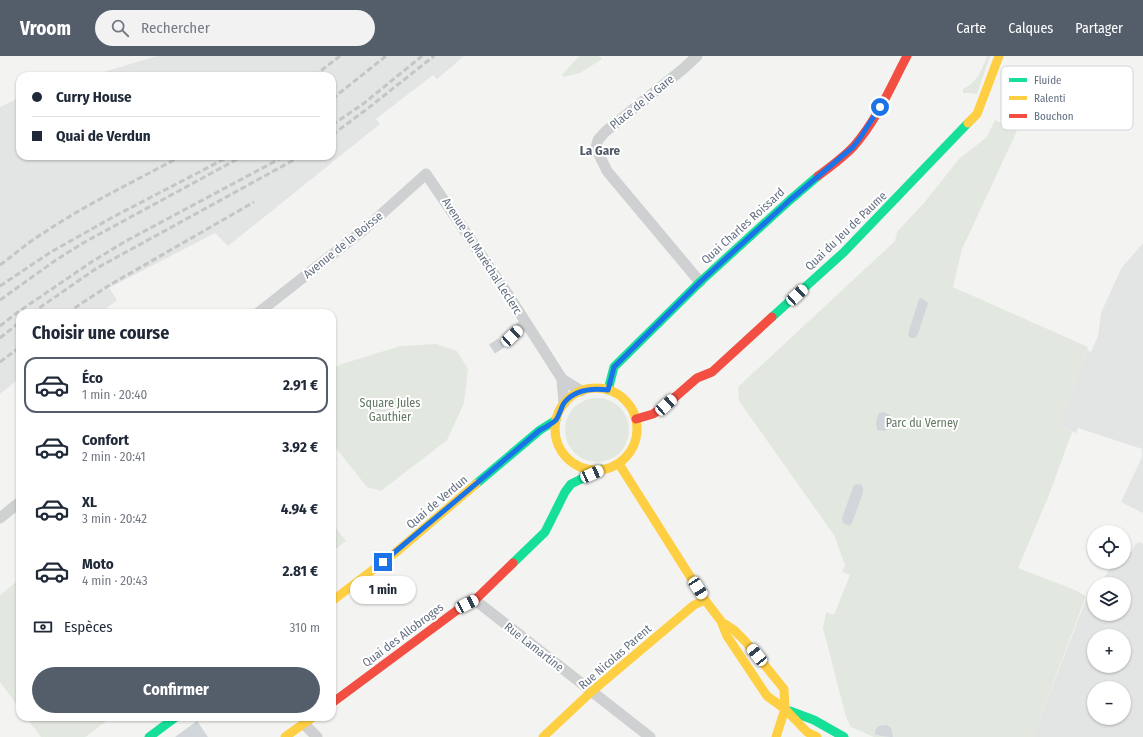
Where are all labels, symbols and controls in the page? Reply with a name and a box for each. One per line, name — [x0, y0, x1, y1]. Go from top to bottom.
search box — [95, 10, 375, 46]
text: Vroom — [20, 17, 71, 40]
icon: search — [109, 17, 131, 39]
text: Rechercher — [141, 19, 210, 37]
text: Carte — [956, 20, 986, 37]
text: Calques — [1008, 20, 1053, 37]
text: Partager — [1075, 20, 1123, 37]
legend — [1001, 66, 1133, 130]
street label: Place de la Gare — [607, 72, 677, 132]
text: Fluide — [1034, 74, 1061, 87]
text: Curry House — [56, 88, 132, 106]
text: Ralenti — [1034, 92, 1066, 105]
route start — [871, 98, 889, 116]
text: Bouchon — [1034, 110, 1074, 123]
text: Quai de Verdun — [56, 127, 151, 145]
district label: La Gare — [580, 143, 621, 158]
street label: Quai Charles Roissard — [699, 185, 787, 267]
street label: Quai du Jeu de Paume — [802, 189, 890, 273]
street label: Avenue du Maréchal Leclerc — [439, 195, 525, 317]
street label: Avenue de la Boisse — [301, 209, 385, 281]
car — [784, 282, 810, 308]
text: Choisir une course — [32, 322, 169, 344]
car — [499, 323, 525, 349]
icon: car — [34, 367, 70, 403]
text: Éco — [82, 369, 103, 387]
text: 2.91 € — [283, 376, 318, 394]
text: 1 min · 20:40 — [82, 387, 147, 402]
car — [653, 393, 679, 417]
park label: Square Jules Gauthier — [360, 396, 420, 424]
park label: Parc du Verney — [886, 416, 959, 430]
icon: car — [34, 429, 70, 465]
text: Confort — [82, 431, 129, 449]
text: 3.92 € — [282, 438, 318, 456]
text: 2 min · 20:41 — [82, 449, 146, 464]
car — [579, 464, 605, 484]
street label: Quai de Verdun — [404, 472, 470, 532]
icon: car — [34, 491, 70, 527]
text: XL — [82, 493, 97, 511]
text: 4.94 € — [281, 500, 318, 518]
text: 3 min · 20:42 — [82, 511, 147, 526]
map controls — [1087, 525, 1131, 725]
button: locate — [1087, 525, 1131, 569]
icon: car — [34, 553, 70, 589]
route end — [374, 553, 392, 571]
text: Moto — [82, 555, 114, 573]
text: 2.81 € — [283, 562, 318, 580]
text: 4 min · 20:43 — [82, 573, 148, 588]
car — [686, 575, 710, 601]
callout: 1 min — [350, 576, 416, 604]
button: layers — [1087, 577, 1131, 621]
text: 1 min — [369, 582, 397, 597]
car — [454, 593, 480, 615]
street label: Quai des Allobroges — [360, 600, 446, 670]
icon: cash — [32, 616, 54, 638]
text: Espèces — [64, 618, 113, 636]
text: 310 m — [290, 620, 320, 635]
street label: Rue Lamartine — [502, 620, 566, 674]
street label: Rue Nicolas Parent — [576, 622, 654, 692]
button: + — [1087, 629, 1131, 673]
car — [745, 642, 769, 668]
button: Confirmer — [32, 667, 320, 713]
button: − — [1087, 681, 1131, 725]

